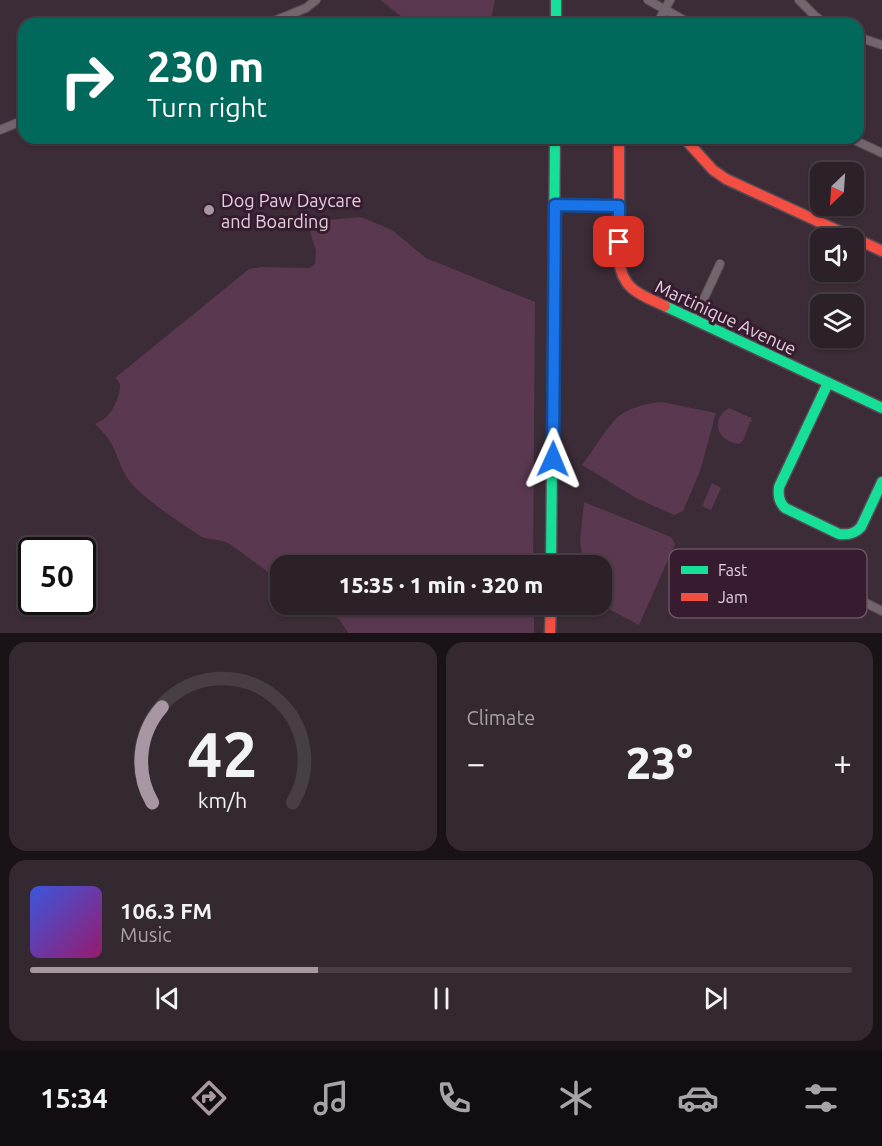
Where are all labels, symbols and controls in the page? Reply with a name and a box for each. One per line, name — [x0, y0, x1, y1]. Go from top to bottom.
icon: right — [48, 42, 126, 120]
text: 230 m — [147, 43, 264, 90]
text: Turn right — [147, 92, 267, 122]
north arrow — [810, 162, 864, 216]
map controls — [810, 162, 864, 348]
place label: Dog Paw Daycare and Boarding — [221, 190, 362, 231]
marker: Dog Paw Daycare and Boarding — [202, 203, 216, 217]
pin — [593, 216, 644, 267]
icon: arrive — [602, 225, 635, 258]
button: sound — [810, 228, 864, 282]
street label: Martinique Avenue — [652, 276, 800, 358]
button: layers — [810, 294, 864, 348]
position arrow — [521, 427, 585, 491]
speed limit sign: 50 — [18, 537, 96, 615]
legend — [669, 549, 867, 618]
text: Fast — [718, 561, 748, 579]
text: 15:35 · 1 min · 320 m — [339, 572, 543, 597]
text: Jam — [718, 588, 748, 606]
text: Climate — [467, 706, 535, 729]
text: 42 — [188, 719, 258, 789]
text: 23° — [626, 737, 693, 788]
text: − — [467, 744, 485, 781]
text: + — [833, 744, 852, 781]
text: km/h — [198, 789, 247, 813]
text: 106.3 FM — [120, 898, 212, 923]
text: Music — [120, 923, 172, 946]
icon: previous — [151, 982, 184, 1015]
icon: pause — [425, 982, 458, 1015]
icon: next — [699, 982, 732, 1015]
icon: directions — [188, 1077, 230, 1119]
icon: music — [310, 1077, 352, 1119]
icon: phone — [433, 1077, 475, 1119]
icon: climate — [555, 1077, 597, 1119]
icon: car — [677, 1077, 719, 1119]
icon: filters — [800, 1077, 842, 1119]
text: 15:34 — [40, 1083, 108, 1113]

